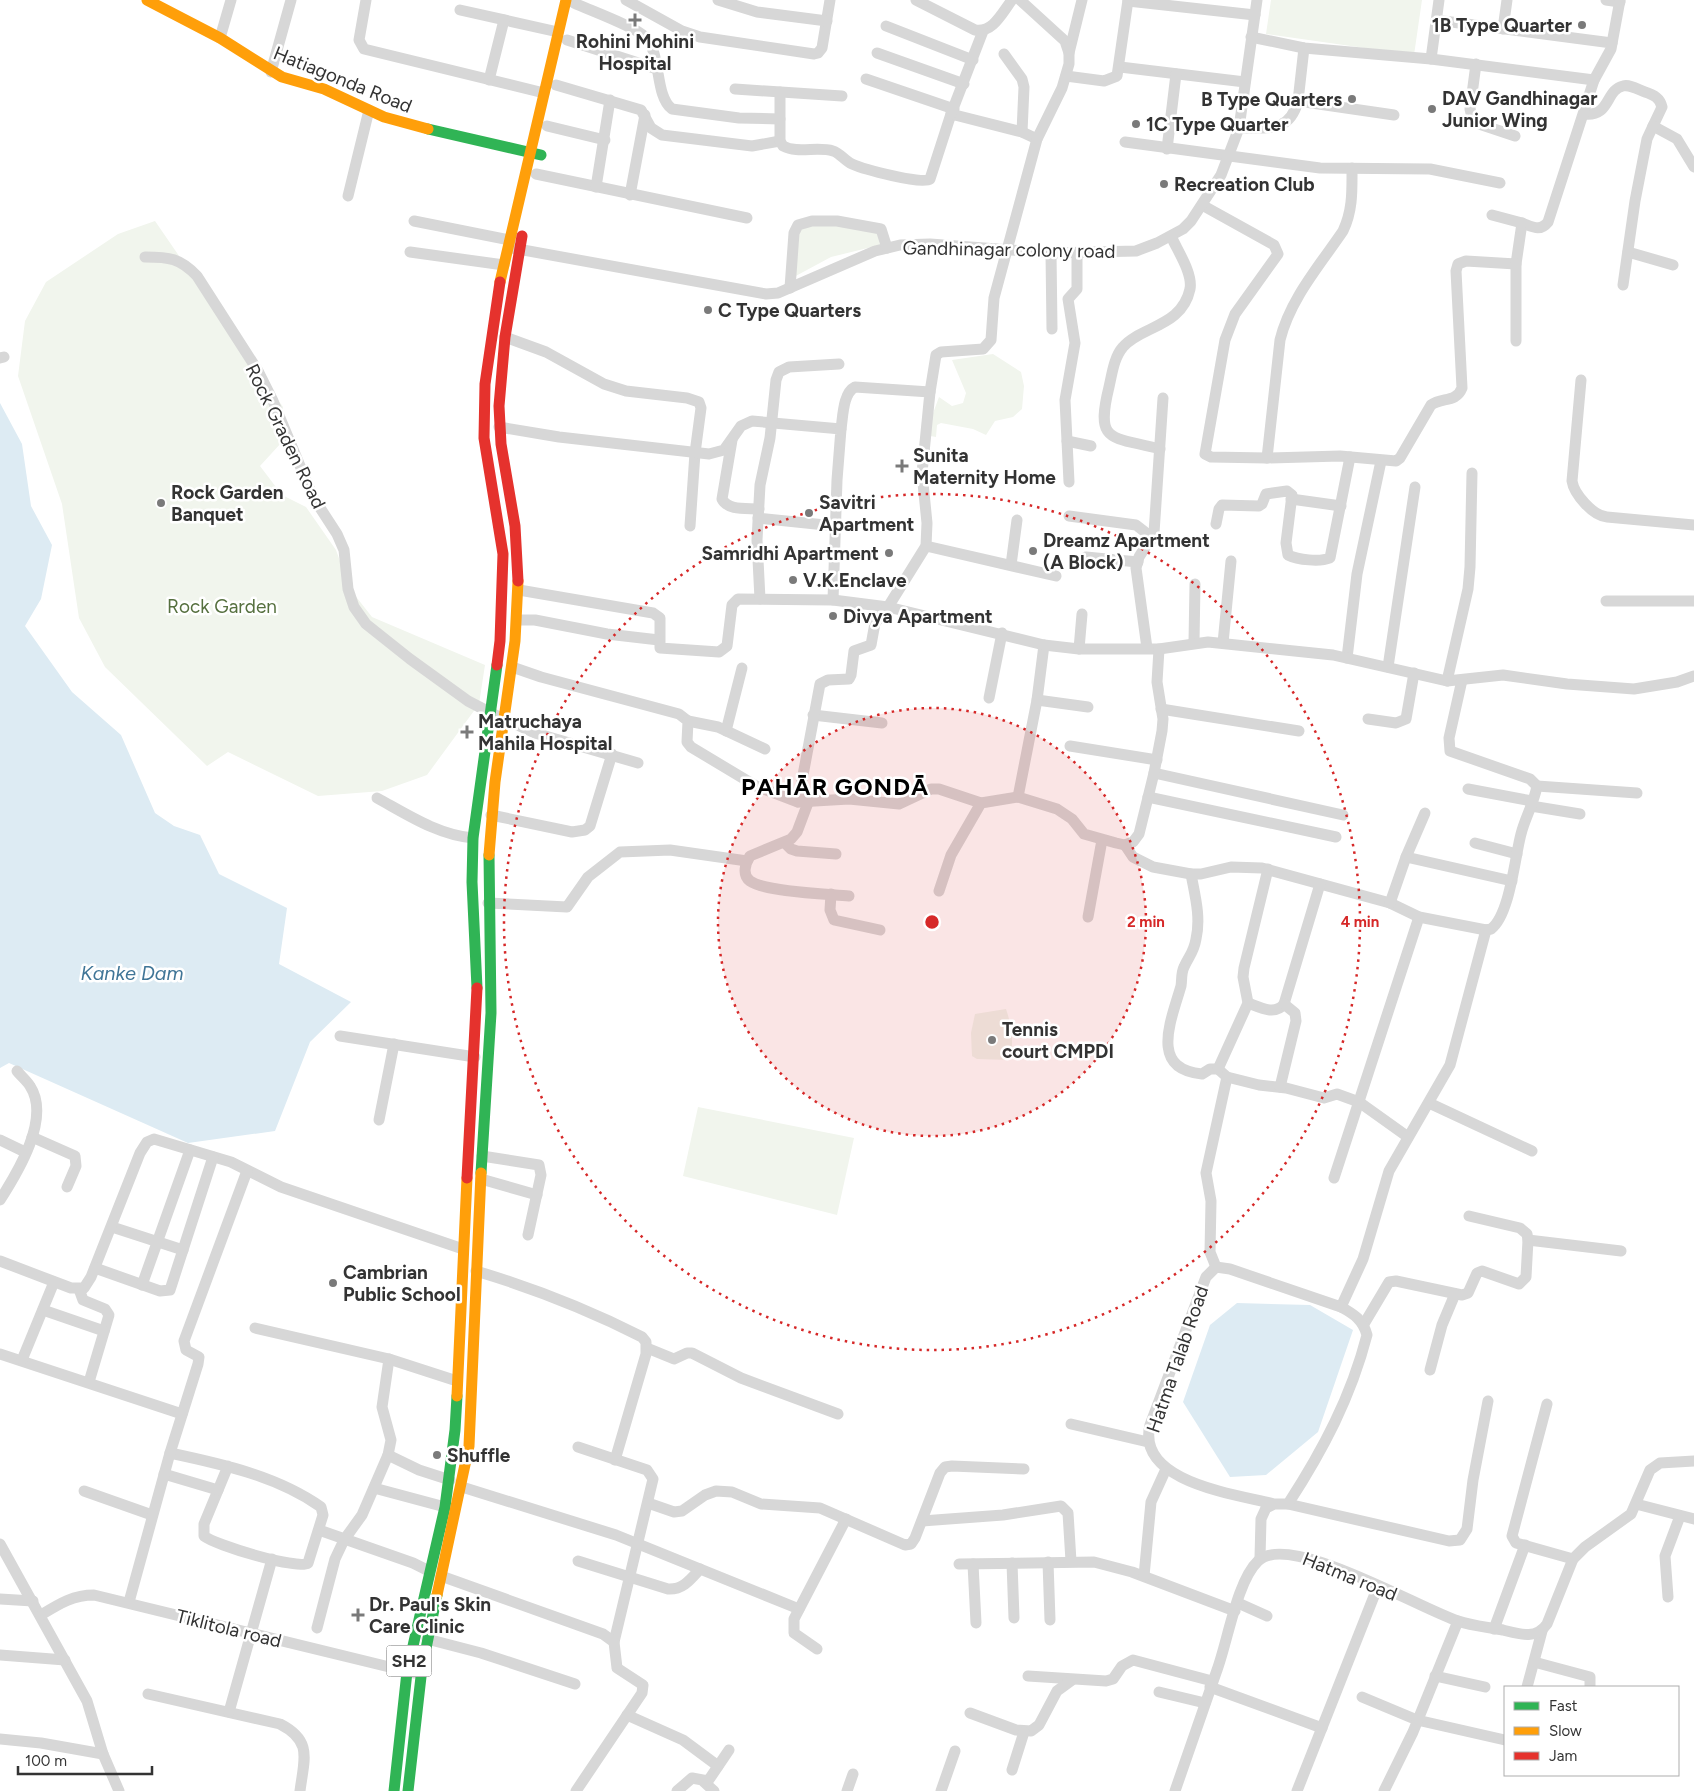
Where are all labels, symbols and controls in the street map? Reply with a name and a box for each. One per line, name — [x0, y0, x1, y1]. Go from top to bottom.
marker: Rohini Mohini Hospital — [628, 13, 642, 27]
place label: 1B Type Quarter — [1432, 14, 1572, 37]
marker: 1B Type Quarter — [1576, 19, 1588, 31]
place label: Rohini Mohini Hospital — [576, 30, 694, 75]
street label: Hatiagonda Road — [270, 41, 415, 118]
place label: DAV Gandhinagar Junior Wing — [1442, 87, 1597, 132]
place label: B Type Quarters — [1201, 88, 1342, 111]
marker: B Type Quarters — [1346, 93, 1358, 105]
marker: DAV Gandhinagar Junior Wing — [1426, 103, 1438, 115]
place label: 1C Type Quarter — [1146, 113, 1288, 136]
marker: 1C Type Quarter — [1130, 118, 1142, 130]
place label: Recreation Club — [1174, 173, 1315, 196]
marker: Recreation Club — [1158, 178, 1170, 190]
street label: Gandhinagar colony road — [902, 236, 1116, 263]
place label: C Type Quarters — [718, 299, 861, 322]
marker: C Type Quarters — [702, 304, 714, 316]
street label: Rock Graden Road — [241, 360, 331, 512]
place label: Sunita Maternity Home — [913, 444, 1056, 489]
marker: Sunita Maternity Home — [895, 459, 909, 473]
place label: Rock Garden Banquet — [171, 481, 283, 526]
place label: Savitri Apartment — [819, 491, 915, 536]
marker: Rock Garden Banquet — [155, 497, 167, 509]
marker: Savitri Apartment — [803, 507, 815, 519]
place label: Dreamz Apartment (A Block) — [1043, 529, 1210, 574]
place label: Samridhi Apartment — [701, 542, 879, 565]
marker: Dreamz Apartment (A Block) — [1027, 545, 1039, 557]
marker: Samridhi Apartment — [883, 547, 895, 559]
place label: V.K.Enclave — [803, 569, 907, 592]
marker: V.K.Enclave — [787, 574, 799, 586]
park label: Rock Garden — [167, 595, 277, 618]
place label: Divya Apartment — [843, 605, 993, 628]
marker: Divya Apartment — [827, 610, 839, 622]
place label: Matruchaya Mahila Hospital — [478, 710, 612, 755]
marker: Matruchaya Mahila Hospital — [460, 725, 474, 739]
district label: PAHĀR GONDĀ — [741, 772, 929, 801]
centre of rings — [923, 913, 941, 931]
text: 2 min — [1127, 913, 1165, 931]
text: 4 min — [1341, 913, 1379, 931]
water label: Kanke Dam — [81, 961, 183, 985]
place label: Tennis court CMPDI — [1002, 1018, 1114, 1063]
marker: Tennis court CMPDI — [986, 1034, 998, 1046]
place label: Cambrian Public School — [343, 1261, 461, 1306]
marker: Cambrian Public School — [327, 1277, 339, 1289]
street label: Hatma Talab Road — [1142, 1283, 1213, 1436]
place label: Shuffle — [447, 1444, 511, 1467]
marker: Shuffle — [431, 1449, 443, 1461]
street label: Hatma road — [1299, 1547, 1400, 1606]
place label: Dr. Paul's Skin Care Clinic — [369, 1593, 491, 1638]
street label: Tiklitola road — [174, 1604, 284, 1653]
marker: Dr. Paul's Skin Care Clinic — [351, 1608, 365, 1622]
road number: SH2 — [386, 1645, 432, 1676]
legend — [1504, 1686, 1679, 1776]
text: Fast — [1549, 1697, 1578, 1715]
text: Slow — [1549, 1722, 1582, 1740]
scale bar — [18, 1744, 151, 1776]
text: Jam — [1549, 1747, 1577, 1765]
text: 100 m — [25, 1752, 67, 1770]

